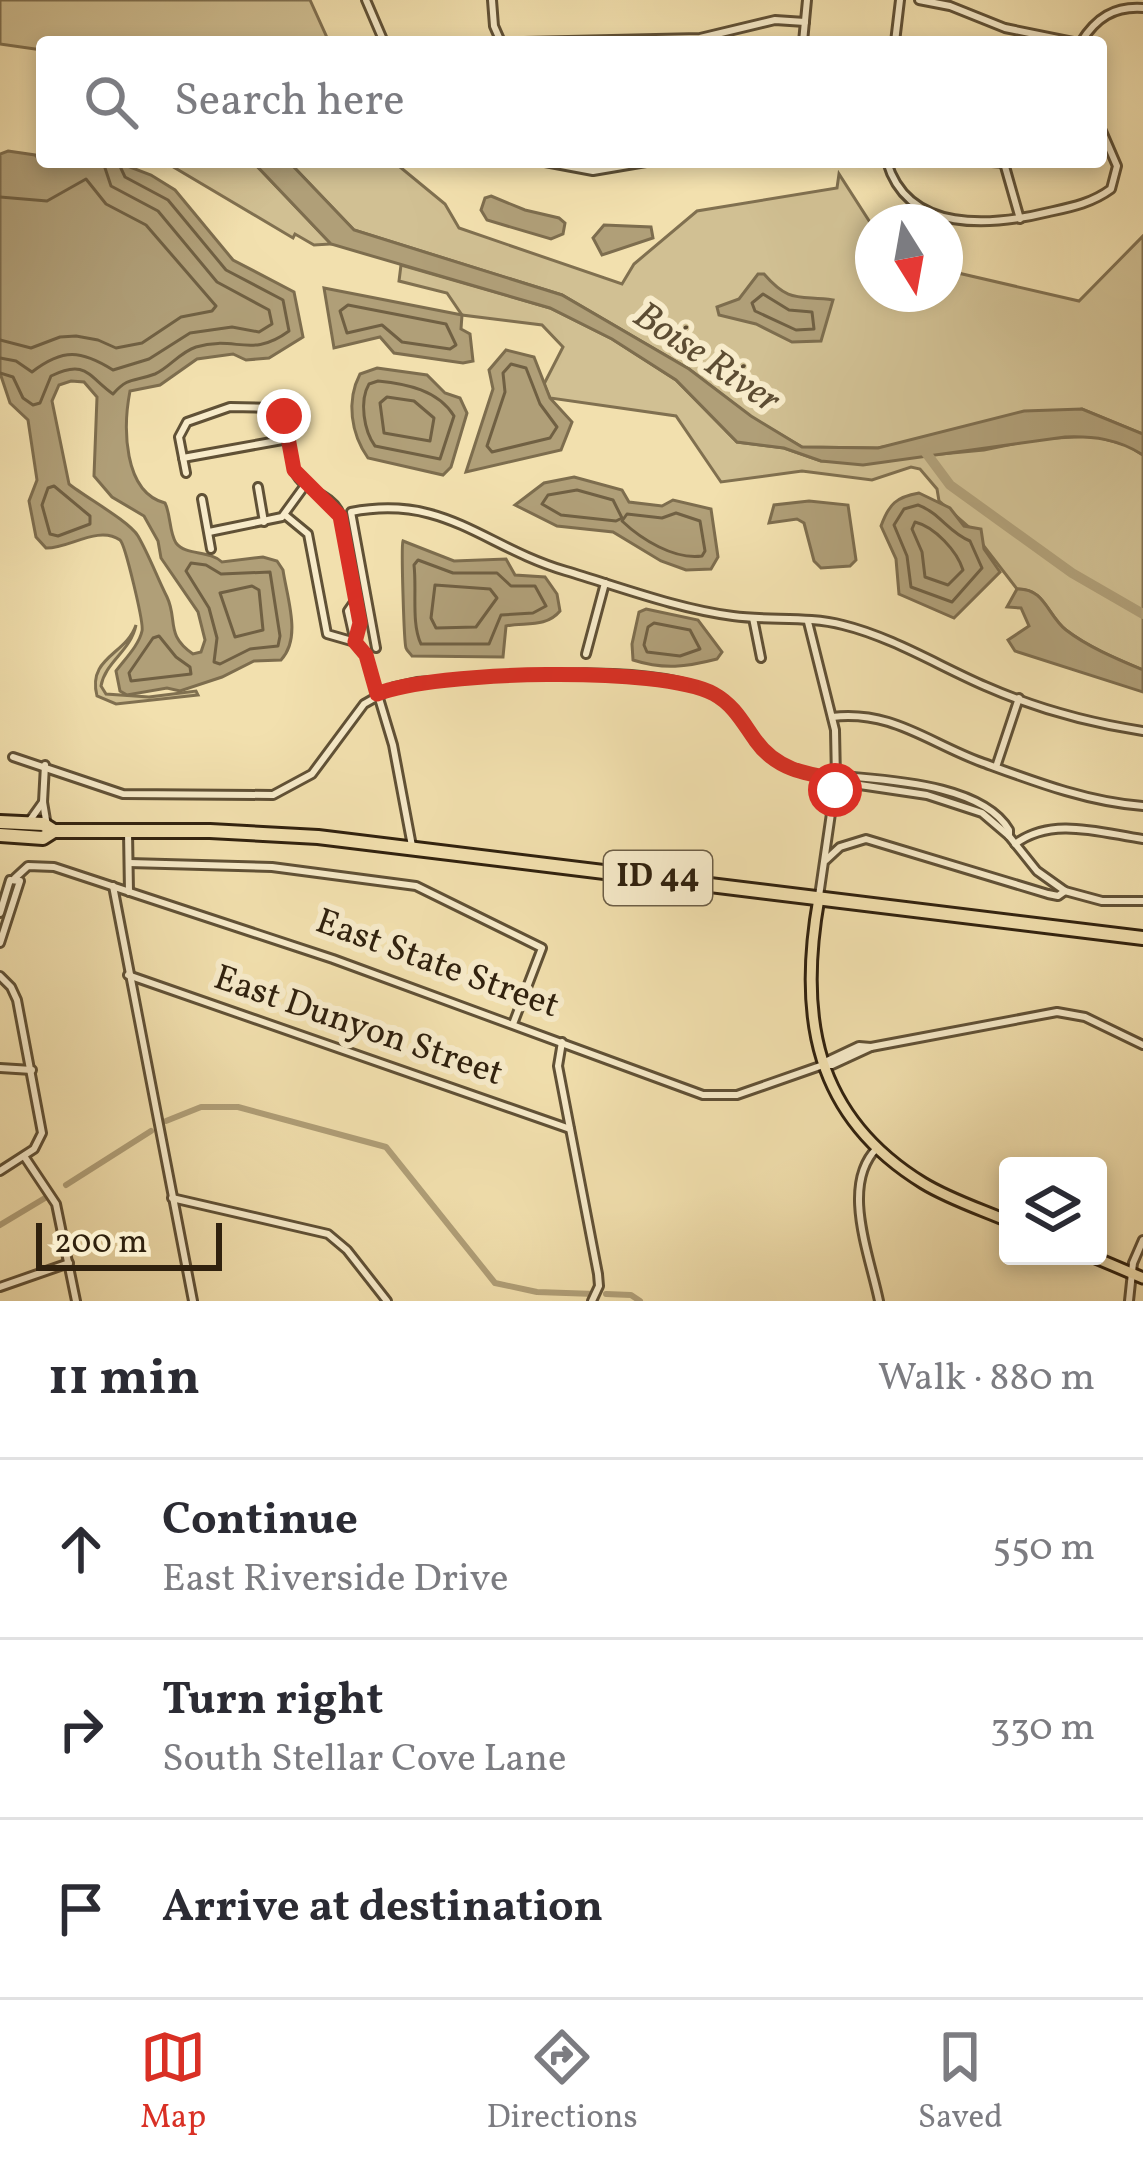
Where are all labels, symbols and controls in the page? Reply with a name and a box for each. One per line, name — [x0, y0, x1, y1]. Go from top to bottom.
search box — [36, 36, 1107, 168]
icon: search — [78, 69, 144, 135]
text: Search here — [174, 71, 405, 134]
north arrow — [855, 204, 963, 312]
water label: Boise River — [622, 290, 791, 428]
route end — [257, 389, 311, 443]
route start — [808, 763, 862, 817]
road number: ID 44 — [604, 851, 712, 905]
street label: East State Street — [308, 898, 566, 1032]
street label: East Dunyon Street — [207, 954, 509, 1100]
map controls — [999, 1157, 1107, 1265]
button: layers — [999, 1157, 1107, 1265]
scale bar — [36, 1217, 222, 1270]
text: 200 m — [54, 1221, 148, 1267]
text: 11 min — [48, 1344, 200, 1415]
text: Walk · 880 m — [878, 1352, 1095, 1406]
text: Continue — [162, 1490, 358, 1553]
icon: ahead — [48, 1516, 114, 1582]
text: 550 m — [993, 1522, 1095, 1576]
text: East Riverside Drive — [162, 1553, 508, 1607]
text: Turn right — [162, 1670, 383, 1733]
icon: right — [48, 1696, 114, 1762]
text: 330 m — [990, 1702, 1095, 1756]
text: South Stellar Cove Lane — [162, 1733, 567, 1787]
icon: arrive — [48, 1876, 114, 1942]
text: Arrive at destination — [162, 1877, 603, 1940]
tab: Map — [140, 2024, 206, 2142]
tab: Directions — [486, 2024, 638, 2142]
tab: Saved — [918, 2024, 1003, 2142]

